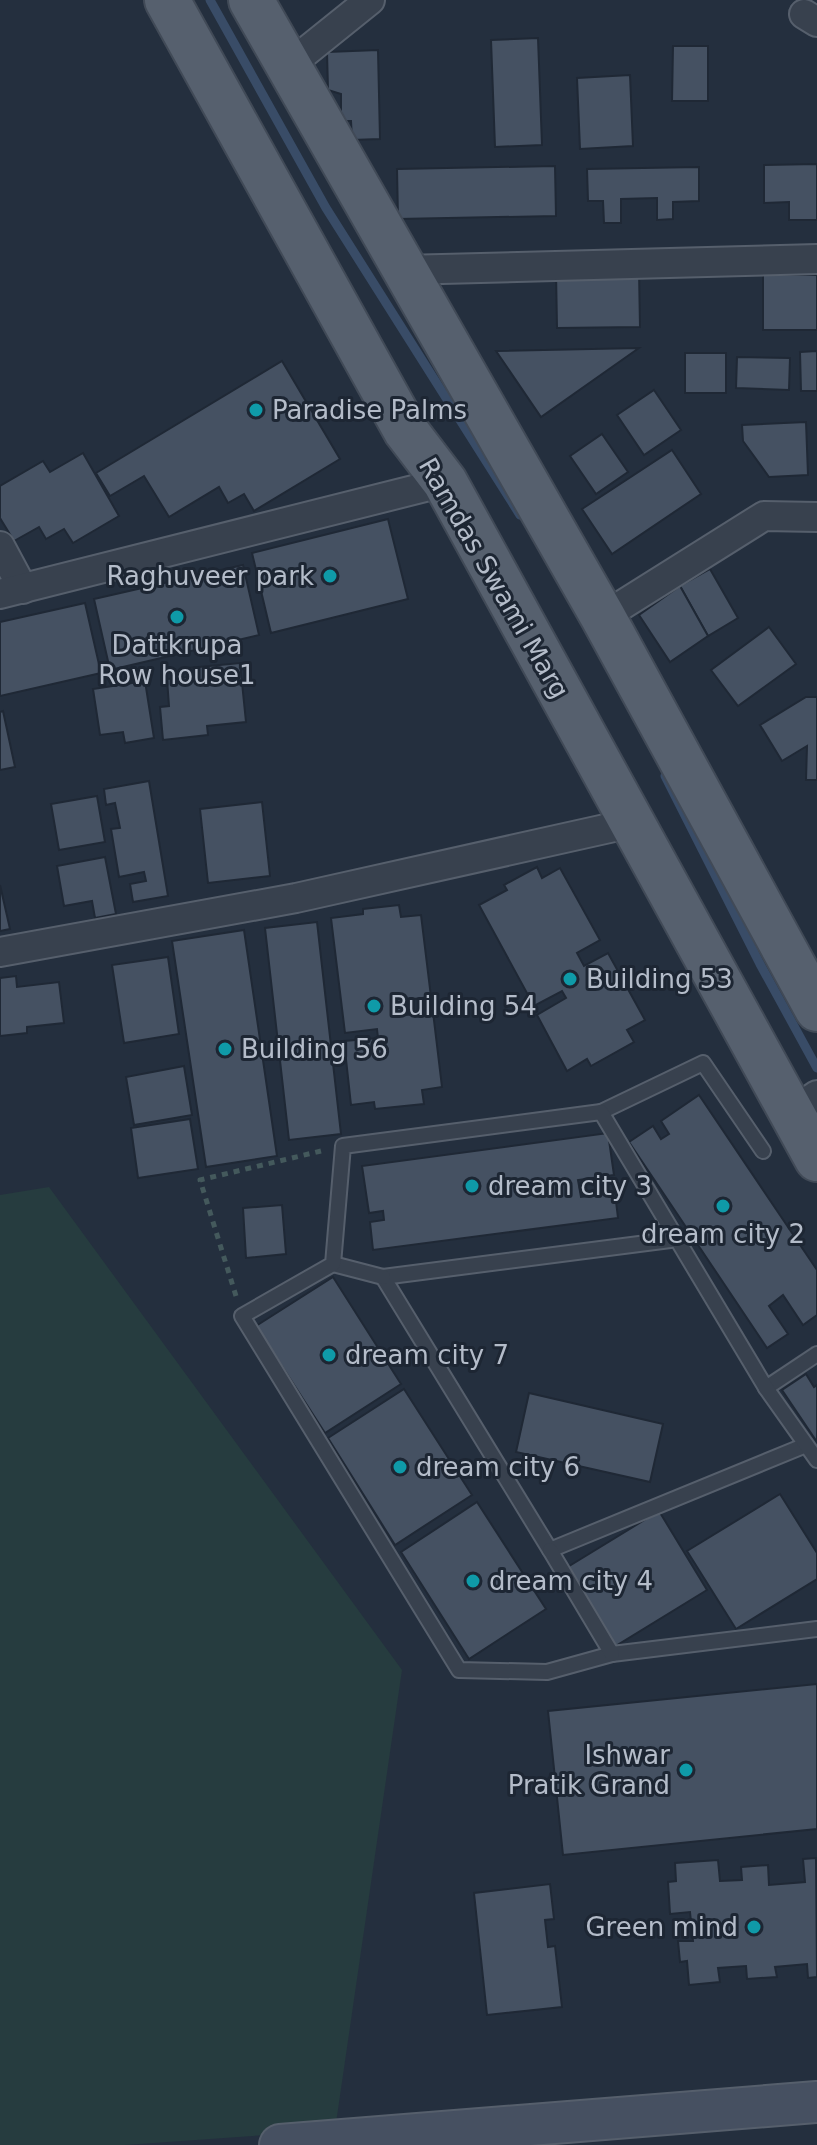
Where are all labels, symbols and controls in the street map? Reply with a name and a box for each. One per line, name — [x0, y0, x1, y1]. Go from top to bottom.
place label: Paradise Palms — [272, 395, 467, 425]
marker: Paradise Palms — [247, 401, 265, 419]
street label: Ramdas Swami Marg — [413, 452, 575, 704]
place label: Raghuveer park — [107, 561, 314, 591]
marker: Raghuveer park — [321, 567, 339, 585]
marker: Dattkrupa Row house1 — [168, 608, 186, 626]
place label: Dattkrupa Row house1 — [98, 630, 256, 690]
place label: Building 53 — [586, 964, 733, 994]
marker: Building 53 — [561, 970, 579, 988]
place label: Building 54 — [390, 991, 537, 1021]
marker: Building 54 — [365, 997, 383, 1015]
place label: Building 56 — [241, 1034, 388, 1064]
marker: Building 56 — [216, 1040, 234, 1058]
place label: dream city 3 — [488, 1171, 652, 1201]
marker: dream city 3 — [463, 1177, 481, 1195]
marker: dream city 2 — [714, 1197, 732, 1215]
place label: dream city 2 — [641, 1219, 805, 1249]
place label: dream city 7 — [345, 1340, 509, 1370]
marker: dream city 7 — [320, 1346, 338, 1364]
place label: dream city 6 — [416, 1452, 580, 1482]
marker: dream city 6 — [391, 1458, 409, 1476]
place label: dream city 4 — [489, 1566, 653, 1596]
marker: dream city 4 — [464, 1572, 482, 1590]
place label: Ishwar Pratik Grand — [508, 1740, 670, 1800]
marker: Ishwar Pratik Grand — [677, 1761, 695, 1779]
place label: Green mind — [585, 1912, 738, 1942]
marker: Green mind — [745, 1918, 763, 1936]

